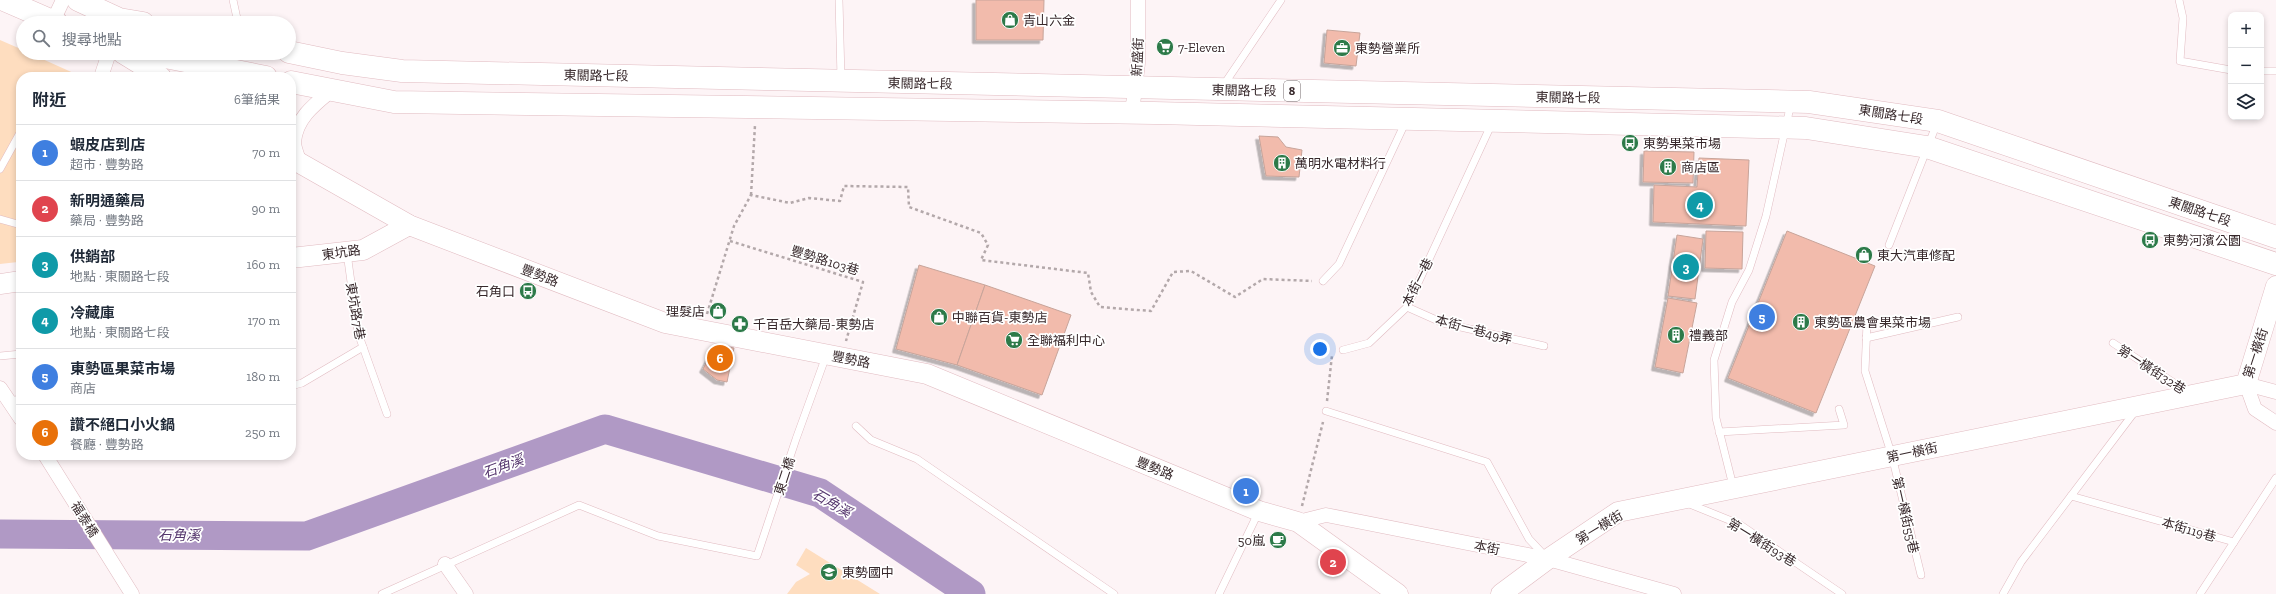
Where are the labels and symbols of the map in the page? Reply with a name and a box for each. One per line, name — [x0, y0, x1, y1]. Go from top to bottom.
shop icon: 青山六金 — [1000, 10, 1020, 30]
place label: 青山六金 — [1023, 13, 1075, 28]
street label: 新盛街 — [1129, 37, 1146, 77]
supermarket icon: 7-Eleven — [1155, 37, 1175, 57]
office icon: 東勢營業所 — [1332, 38, 1352, 58]
place label: 7-Eleven — [1178, 40, 1226, 55]
place label: 東勢營業所 — [1355, 41, 1420, 56]
street label: 東關路七段 — [563, 67, 629, 84]
street label: 東關路七段 — [887, 75, 953, 92]
road number: 8 — [1284, 81, 1300, 101]
street label: 東關路七段 — [1211, 82, 1277, 99]
street label: 東關路七段 — [1535, 89, 1601, 106]
street label: 東關路七段 — [1858, 102, 1924, 127]
bus stop icon: 東勢果菜市場 — [1620, 133, 1640, 153]
place label: 東勢果菜市場 — [1643, 136, 1721, 151]
building icon: 萬明水電材料行 — [1272, 153, 1292, 173]
place label: 萬明水電材料行 — [1295, 156, 1386, 171]
building icon: 商店區 — [1658, 157, 1678, 177]
place label: 商店區 — [1681, 160, 1720, 175]
pin: 4 — [1687, 190, 1713, 220]
street label: 東關路七段 — [2167, 194, 2233, 229]
bus stop icon: 東勢河濱公園 — [2140, 230, 2160, 250]
place label: 東勢河濱公園 — [2163, 233, 2241, 248]
street label: 東坑路 — [321, 242, 361, 263]
street label: 豐勢路103巷 — [789, 243, 861, 278]
shop icon: 東大汽車修配 — [1854, 245, 1874, 265]
place label: 東大汽車修配 — [1877, 248, 1955, 263]
pin: 3 — [1673, 252, 1699, 282]
street label: 本街一巷 — [1399, 256, 1436, 309]
street label: 豐勢路 — [519, 261, 561, 289]
street label: 東坑路7巷 — [343, 281, 368, 341]
bus stop icon: 石角口 — [518, 281, 538, 301]
place label: 石角口 — [476, 284, 515, 299]
shop icon: 理髮店 — [708, 301, 728, 321]
pin: 5 — [1749, 302, 1775, 332]
place label: 理髮店 — [666, 304, 705, 319]
shop icon: 中聯百貨-東勢店 — [929, 307, 949, 327]
place label: 中聯百貨-東勢店 — [952, 310, 1048, 325]
street label: 本街一巷49弄 — [1434, 312, 1514, 347]
building icon: 東勢區農會果菜市場 — [1791, 312, 1811, 332]
pharmacy icon: 千百岳大藥局-東勢店 — [730, 314, 750, 334]
place label: 東勢區農會果菜市場 — [1814, 315, 1931, 330]
place label: 千百岳大藥局-東勢店 — [753, 317, 875, 332]
building icon: 禮義部 — [1666, 325, 1686, 345]
street label: 第一橫街 — [2240, 326, 2271, 380]
place label: 禮義部 — [1689, 328, 1728, 343]
supermarket icon: 全聯福利中心 — [1004, 330, 1024, 350]
place label: 全聯福利中心 — [1027, 333, 1105, 348]
your location — [1310, 339, 1330, 359]
street label: 第一橫街32巷 — [2115, 342, 2189, 397]
pin: 6 — [707, 343, 733, 373]
street label: 豐勢路 — [830, 348, 871, 371]
street label: 第一橫街 — [1885, 440, 1939, 465]
water label: 石角溪 — [481, 451, 528, 482]
street label: 豐勢路 — [1134, 454, 1176, 483]
street label: 東二橋 — [771, 455, 798, 497]
street label: 第一橫街55巷 — [1889, 475, 1922, 555]
pin: 1 — [1233, 476, 1259, 506]
water label: 石角溪 — [809, 486, 856, 522]
street label: 福泰橋 — [68, 499, 101, 540]
street label: 第一橫街 — [1573, 508, 1625, 547]
street label: 第一橫街93巷 — [1725, 515, 1799, 570]
street label: 本街119巷 — [2160, 515, 2218, 544]
water label: 石角溪 — [158, 527, 202, 544]
cafe icon: 50嵐 — [1268, 530, 1288, 550]
place label: 50嵐 — [1238, 533, 1266, 548]
street label: 本街 — [1473, 538, 1501, 557]
pin: 2 — [1320, 547, 1346, 577]
school or university icon: 東勢國中 — [819, 562, 839, 582]
place label: 東勢國中 — [842, 565, 894, 580]

